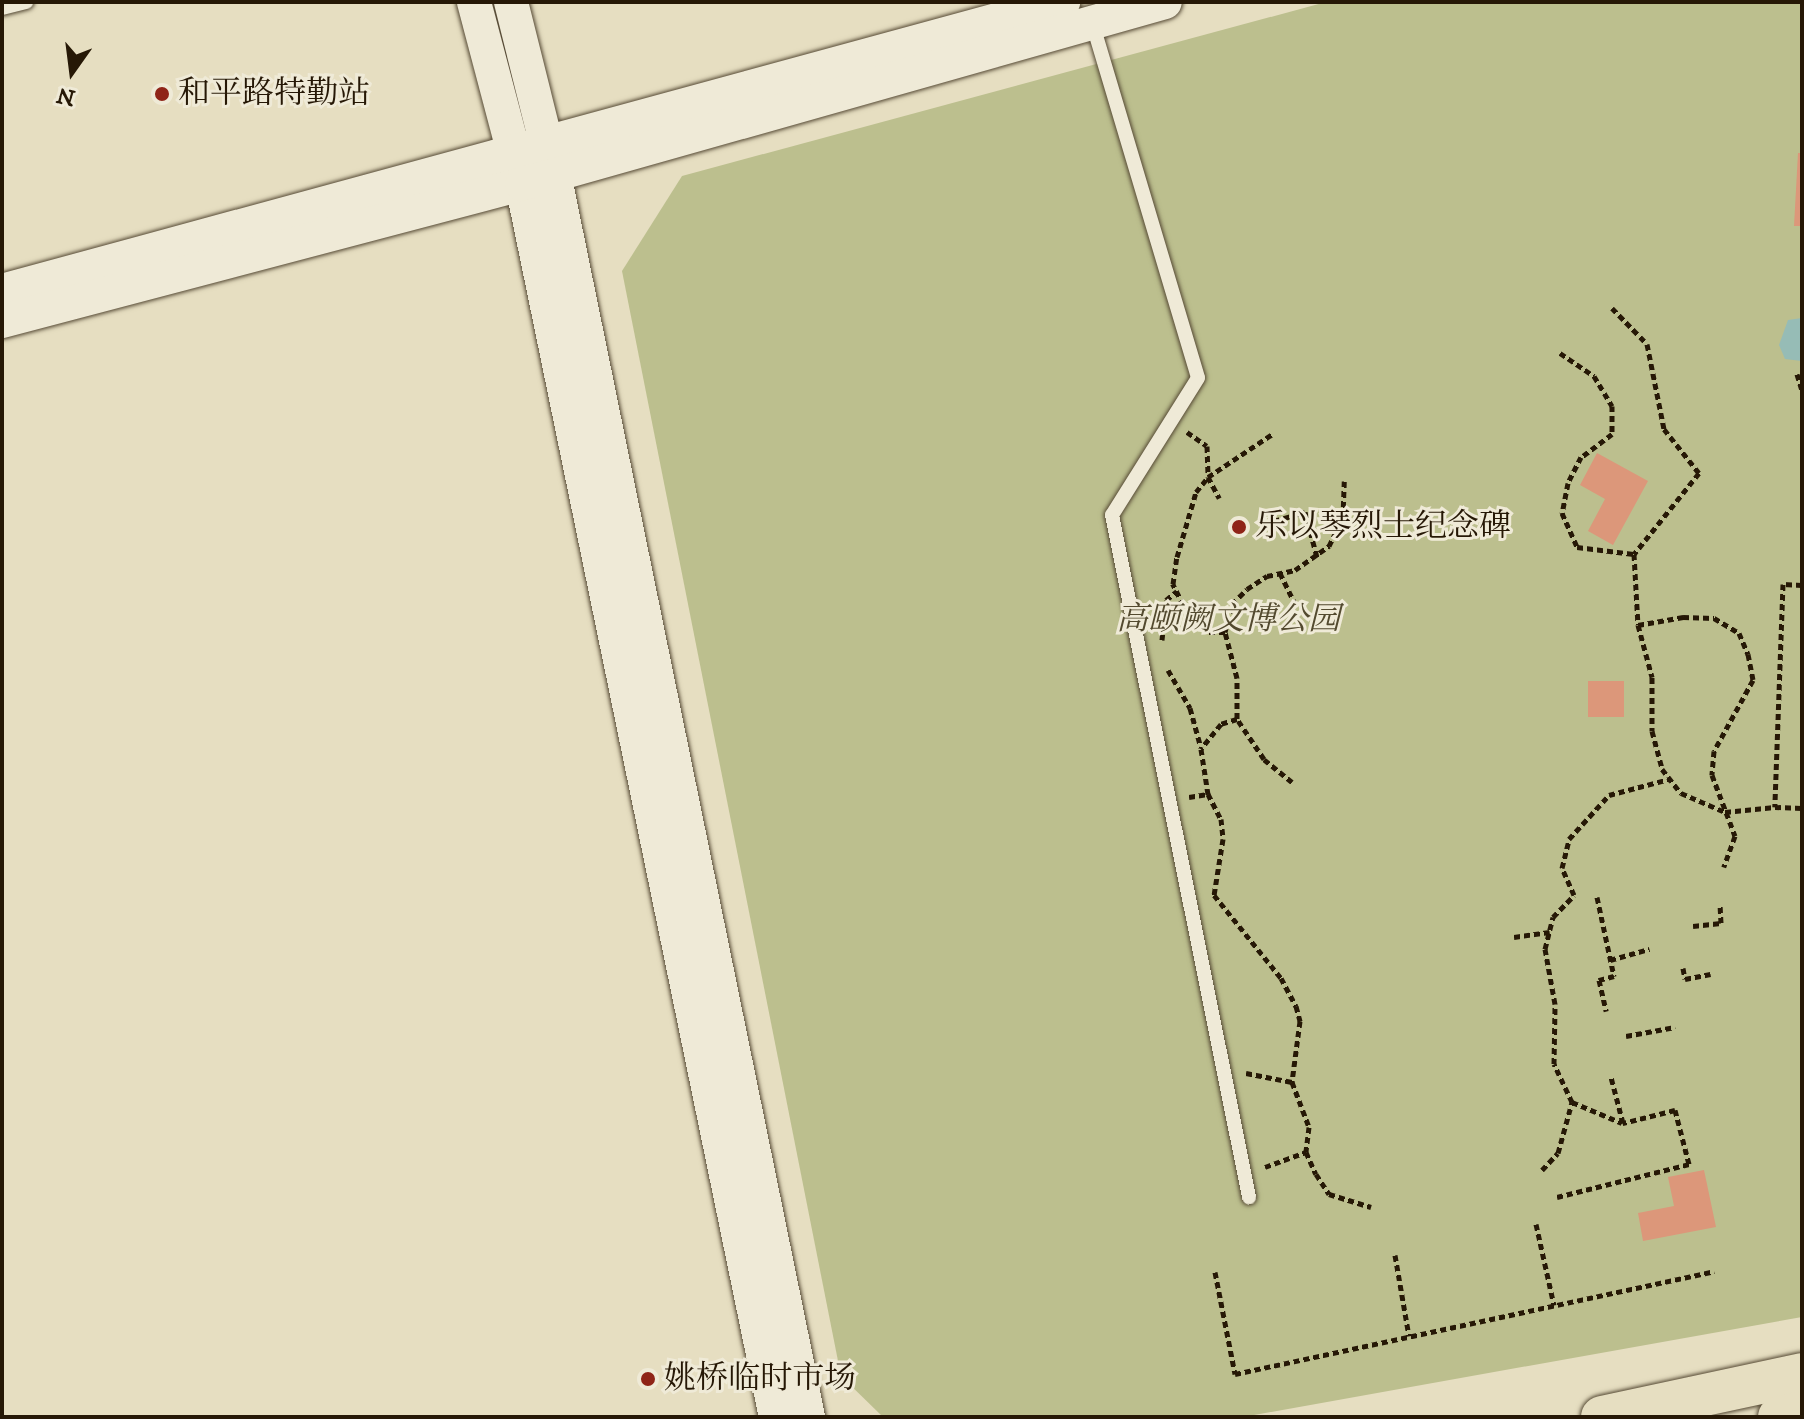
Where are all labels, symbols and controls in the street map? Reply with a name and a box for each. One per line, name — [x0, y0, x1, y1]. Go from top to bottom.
north arrow — [32, 32, 112, 112]
place label: 和平路特勤站 — [178, 75, 370, 113]
text: N — [54, 80, 78, 111]
marker: 和平路特勤站 — [153, 85, 171, 103]
place label: 乐以琴烈士纪念碑 — [1255, 508, 1511, 546]
marker: 乐以琴烈士纪念碑 — [1230, 518, 1248, 536]
park label: 高颐阙文博公园 — [1116, 601, 1340, 639]
place label: 姚桥临时市场 — [664, 1360, 856, 1398]
marker: 姚桥临时市场 — [639, 1370, 657, 1388]

